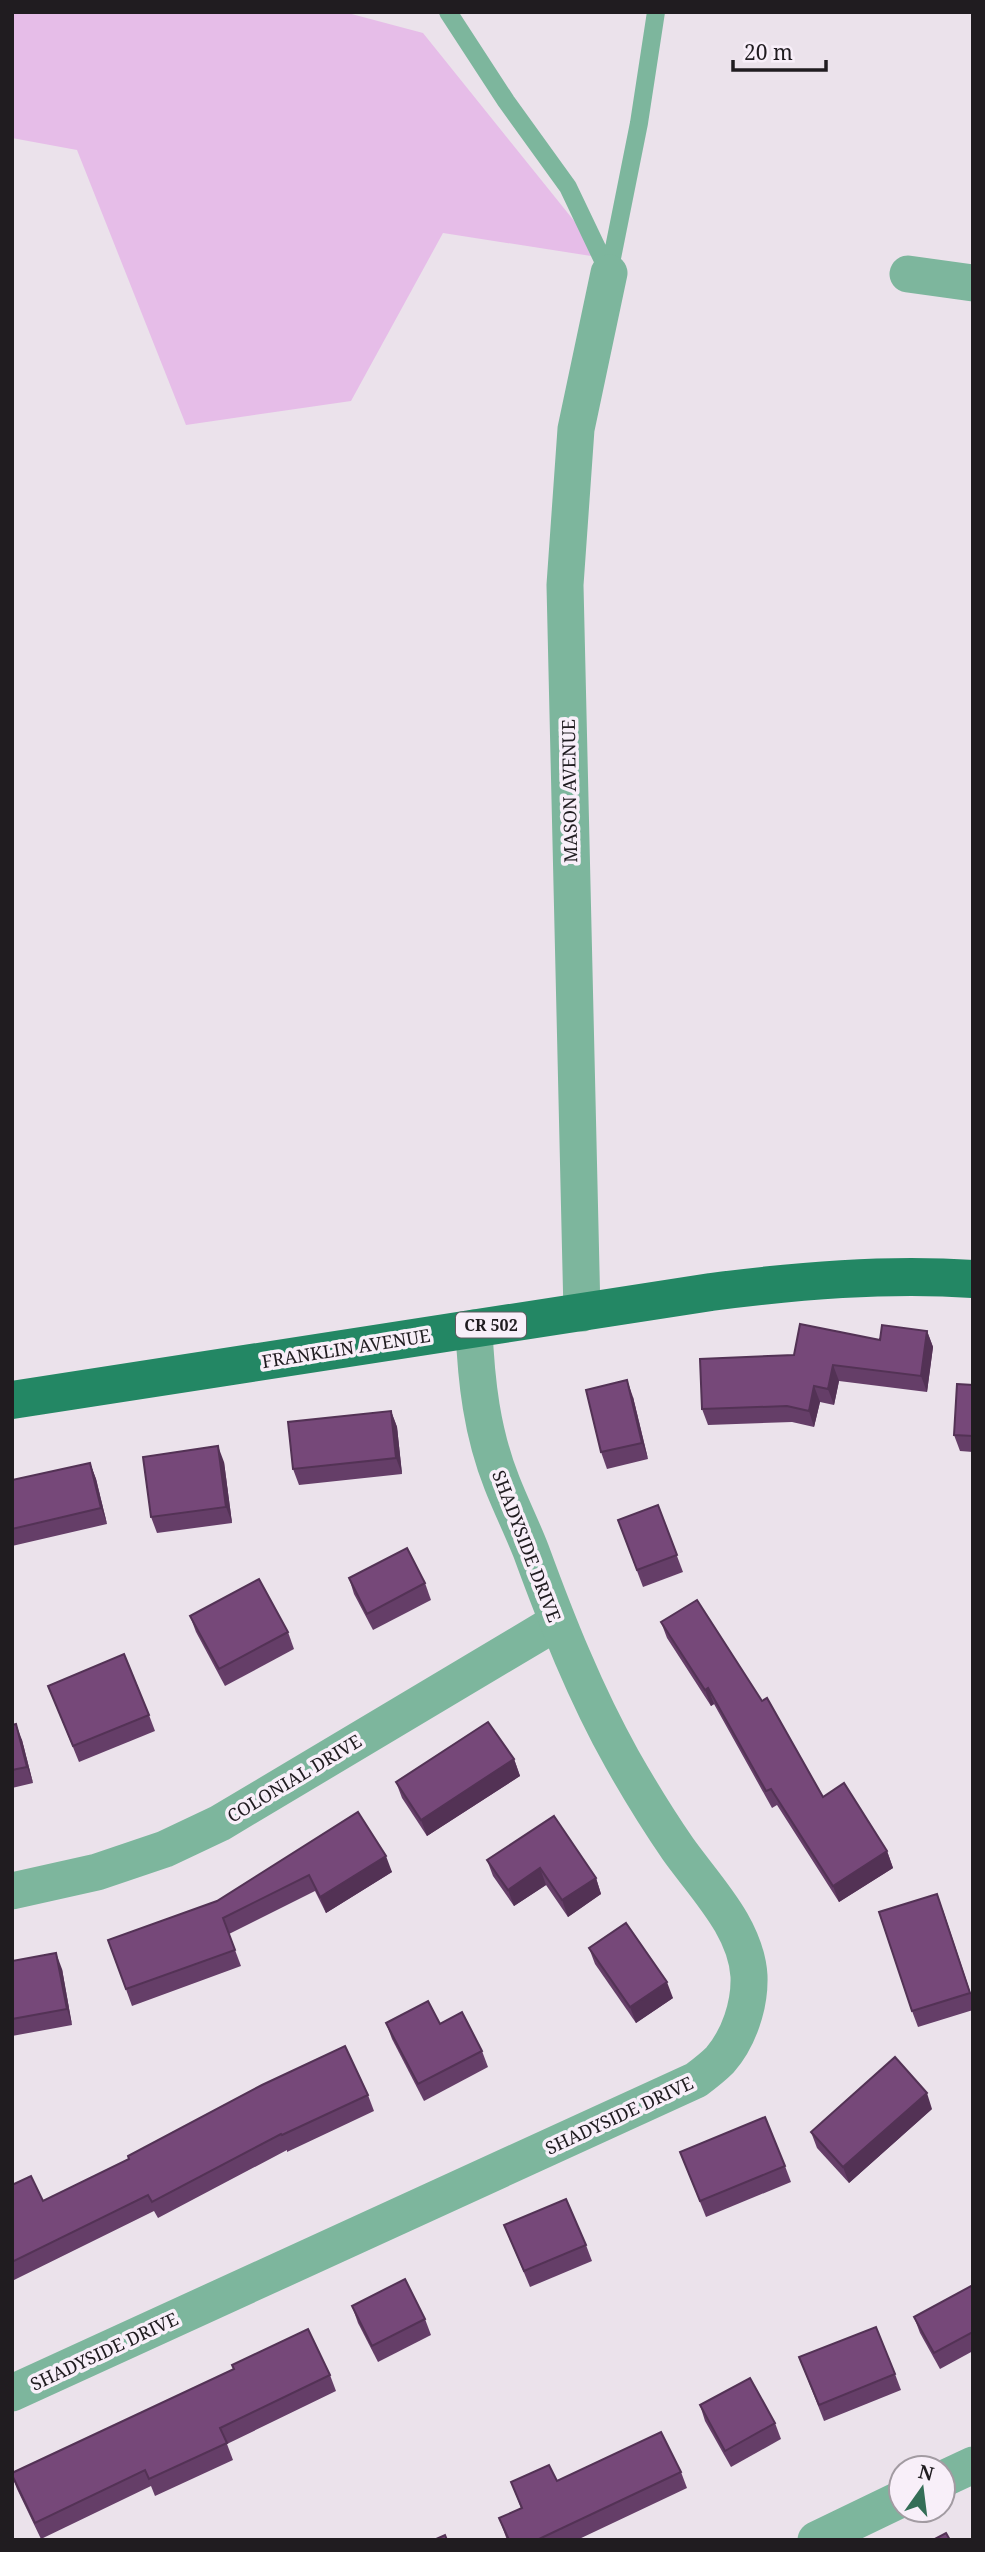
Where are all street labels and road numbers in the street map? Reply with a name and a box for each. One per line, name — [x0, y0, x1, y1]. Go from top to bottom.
street label: MASON AVENUE — [556, 719, 582, 863]
road number: CR 502 — [456, 1312, 526, 1338]
street label: FRANKLIN AVENUE — [260, 1323, 432, 1373]
street label: SHADYSIDE DRIVE — [487, 1467, 567, 1625]
street label: COLONIAL DRIVE — [222, 1728, 366, 1828]
street label: SHADYSIDE DRIVE — [541, 2070, 697, 2160]
street label: SHADYSIDE DRIVE — [26, 2306, 182, 2396]

